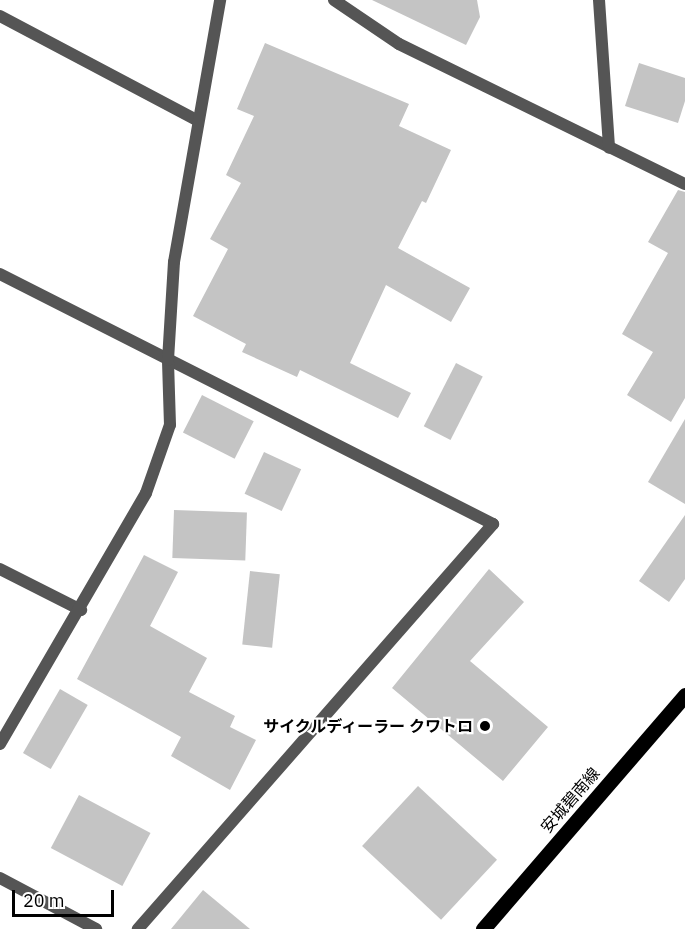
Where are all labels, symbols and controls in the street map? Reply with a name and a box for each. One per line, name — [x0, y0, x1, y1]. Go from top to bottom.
place label: サイクルディーラー クワトロ — [261, 716, 473, 736]
marker: サイクルディーラー クワトロ — [478, 719, 492, 733]
street label: 安城碧南線 — [537, 764, 603, 836]
scale bar — [15, 878, 117, 916]
text: 20 m — [23, 889, 65, 912]

